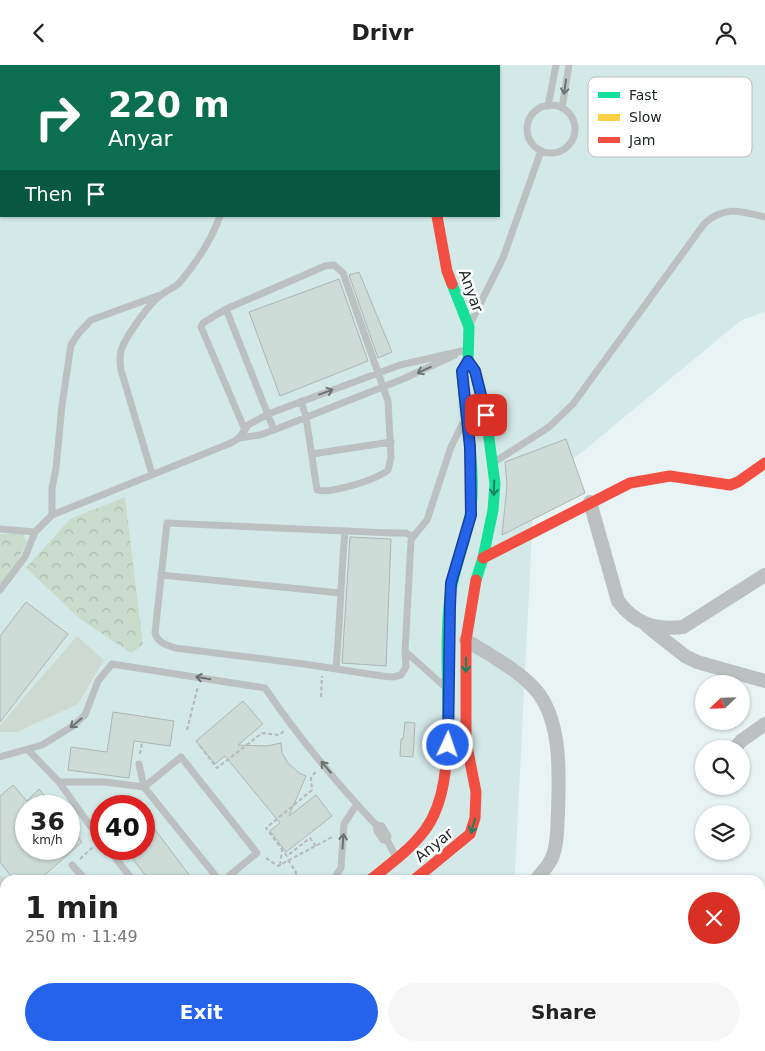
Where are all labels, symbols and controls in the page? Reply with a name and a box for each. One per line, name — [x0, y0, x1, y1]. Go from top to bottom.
icon: back — [25, 19, 53, 47]
icon: person — [712, 19, 740, 47]
text: Drivr — [352, 20, 413, 45]
legend — [588, 77, 752, 157]
one-way arrow — [560, 78, 570, 94]
icon: right — [25, 85, 90, 150]
text: 220 m — [108, 85, 230, 125]
text: Fast — [629, 87, 658, 103]
text: Slow — [629, 109, 662, 125]
text: Anyar — [108, 126, 173, 151]
text: Jam — [628, 132, 655, 148]
icon: arrive — [82, 180, 110, 208]
text: Then — [25, 183, 72, 205]
street label: Anyar — [455, 267, 487, 316]
one-way arrow — [417, 365, 432, 375]
one-way arrow — [318, 387, 334, 396]
pin — [465, 394, 507, 436]
icon: arrive — [472, 401, 500, 429]
one-way arrow — [490, 480, 499, 496]
one-way arrow — [461, 656, 471, 673]
one-way arrow — [195, 672, 211, 682]
north arrow — [695, 675, 750, 730]
map controls — [695, 675, 750, 860]
one-way arrow — [69, 717, 82, 728]
position arrow — [421, 718, 473, 770]
button: search — [695, 740, 750, 795]
one-way arrow — [320, 761, 331, 774]
speed limit sign: 40 — [90, 795, 155, 860]
button: layers — [695, 805, 750, 860]
text: 36 — [30, 807, 65, 836]
one-way arrow — [467, 818, 477, 834]
street label: Anyar — [411, 824, 457, 866]
text: km/h — [32, 833, 63, 847]
one-way arrow — [339, 834, 348, 850]
text: 1 min — [25, 890, 119, 925]
button: close — [688, 892, 740, 944]
text: 250 m · 11:49 — [25, 927, 138, 946]
button: Exit — [25, 983, 378, 1041]
button: Share — [388, 983, 740, 1041]

